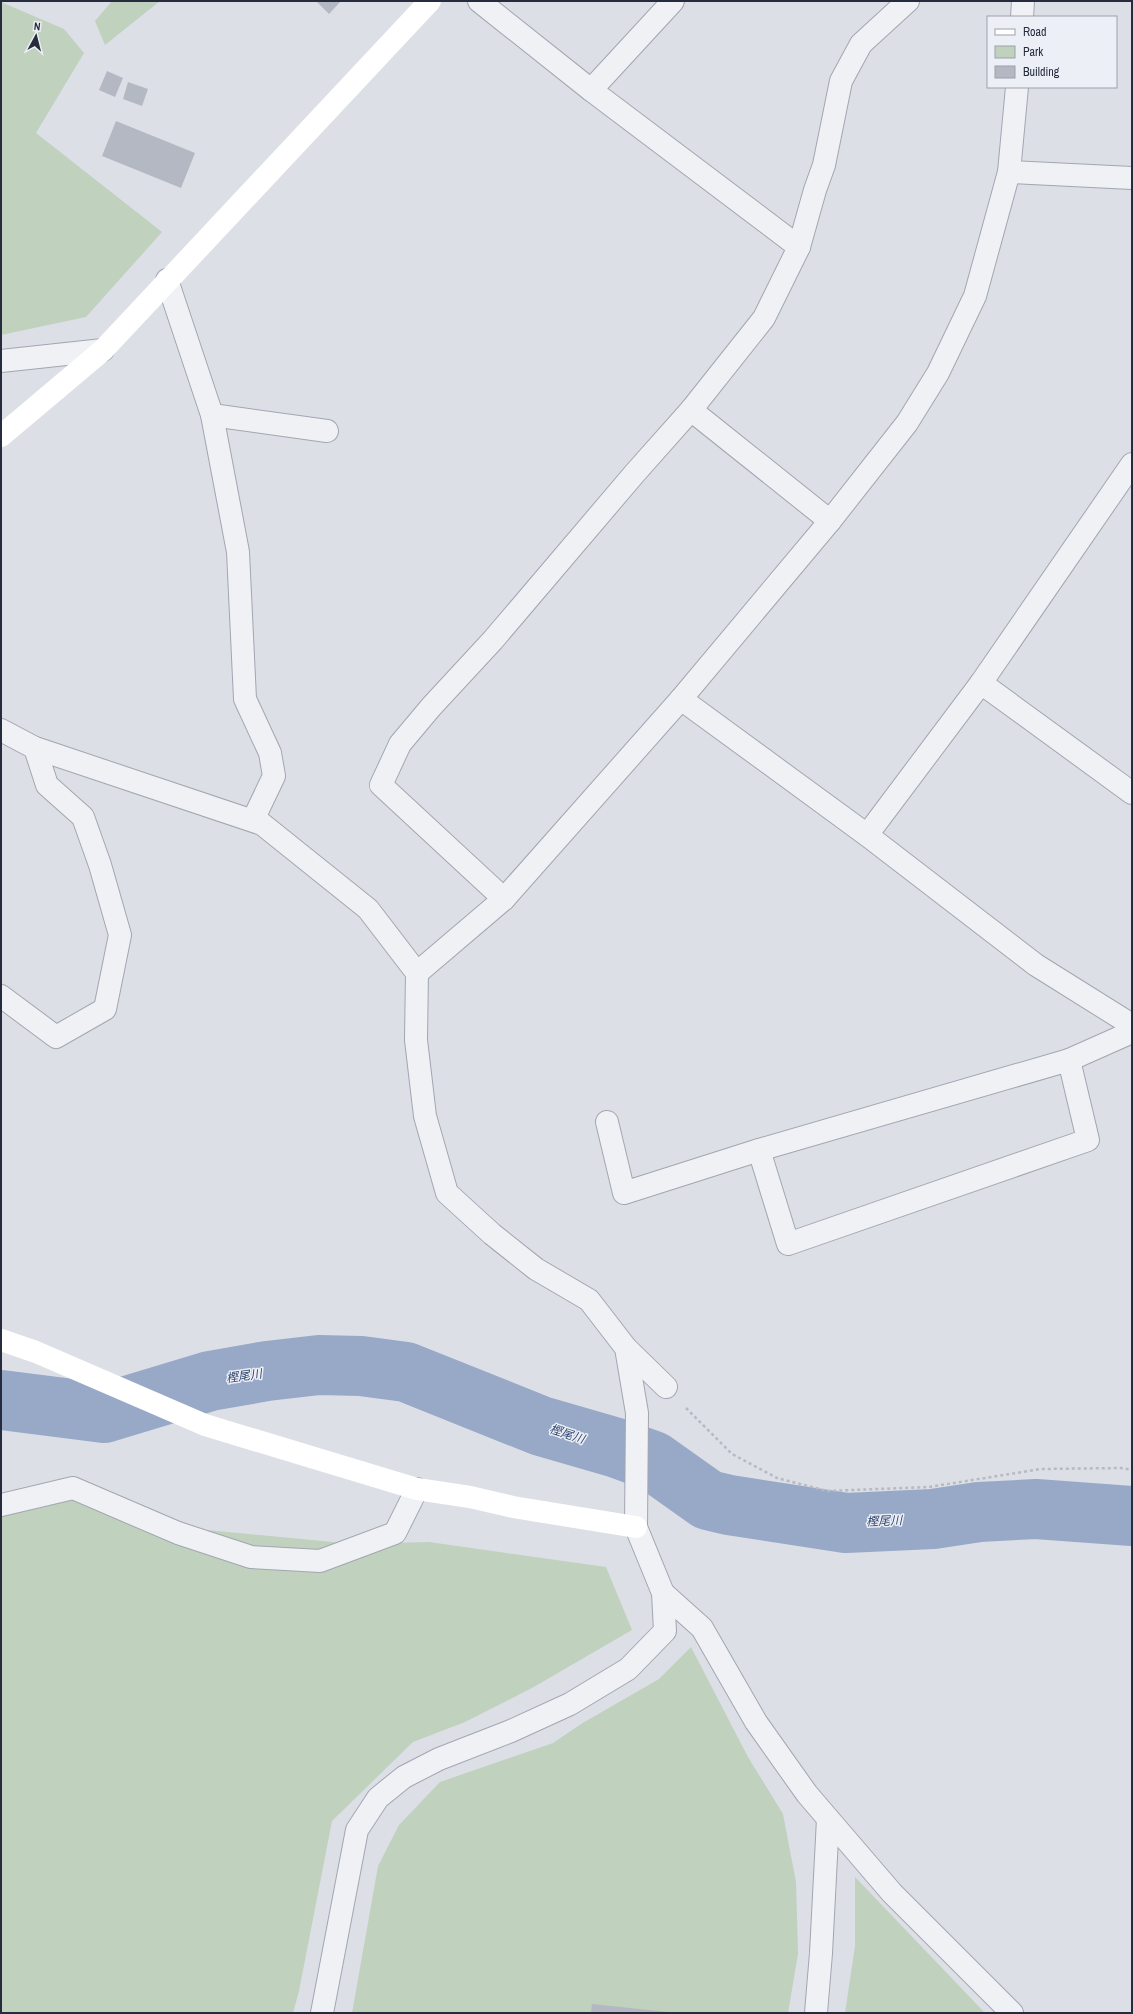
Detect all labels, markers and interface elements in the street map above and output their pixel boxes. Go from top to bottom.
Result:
north arrow [16,16,56,56]
legend [987,16,1117,88]
text: N [33,19,41,33]
text: Road [1023,24,1047,40]
text: Park [1023,44,1043,60]
text: Building [1023,64,1060,80]
water label: 樫尾川 [225,1365,265,1386]
water label: 樫尾川 [547,1421,588,1448]
water label: 樫尾川 [866,1512,904,1530]

